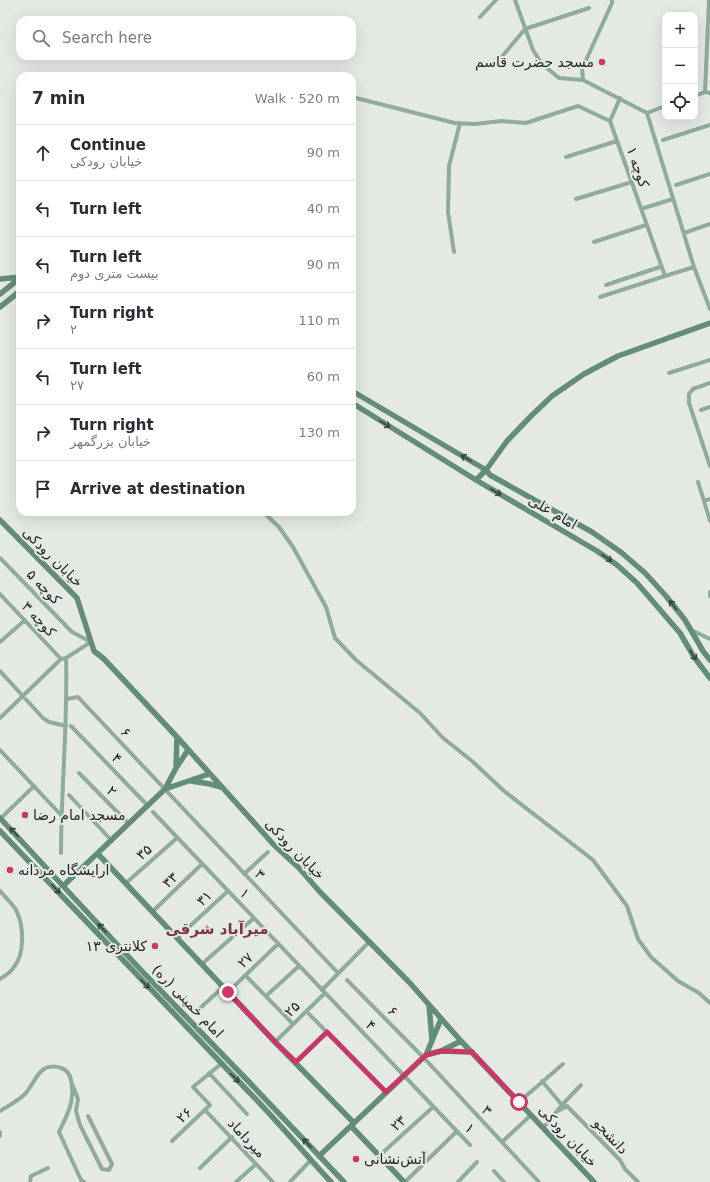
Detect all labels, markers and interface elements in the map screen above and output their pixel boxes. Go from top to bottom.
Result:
map controls [662,12,698,120]
button: + [662,12,698,48]
search box [16,16,356,60]
icon: search [30,27,52,49]
text: Search here [62,29,152,47]
button: − [662,48,698,84]
place label: مسجد حضرت قاسم [475,54,594,71]
marker: مسجد حضرت قاسم [597,57,607,67]
button: locate [662,84,698,120]
text: 7 min [32,88,85,108]
text: Walk · 520 m [255,91,340,106]
text: Continue [70,136,146,154]
icon: ahead [32,142,54,164]
text: 90 m [307,145,340,160]
street label: کوچه ۱ [623,145,653,190]
text: خیابان رودکی [70,154,143,169]
icon: left [32,198,54,220]
text: Turn left [70,200,142,218]
text: 40 m [307,201,340,216]
text: Turn left [70,248,142,266]
icon: left [32,254,54,276]
text: 90 m [307,257,340,272]
text: بیست متری دوم [70,266,159,281]
text: Turn right [70,304,154,322]
icon: right [32,310,54,332]
text: 110 m [298,313,340,328]
text: ۲ [70,322,77,337]
text: Turn left [70,360,142,378]
icon: left [32,366,54,388]
text: 60 m [307,369,340,384]
text: ۲۷ [70,378,84,393]
text: Turn right [70,416,154,434]
one-way arrow [379,420,391,428]
icon: right [32,422,54,444]
text: 130 m [298,425,340,440]
text: خیابان بزرگمهر [70,434,151,449]
one-way arrow [460,454,472,462]
icon: arrive [32,478,54,500]
text: Arrive at destination [70,480,245,498]
one-way arrow [490,488,502,496]
street label: امام علی [526,492,580,532]
street label: خیابان رودکی [19,524,86,591]
one-way arrow [602,554,613,562]
street label: کوچه ۵ [23,566,65,609]
street label: کوچه ۳ [18,598,59,641]
one-way arrow [669,599,677,610]
one-way arrow [689,649,697,660]
street label: ۶ [118,724,134,740]
street label: ۴ [109,750,125,766]
street label: ۲ [104,783,120,799]
place label: مسجد امام رضا [33,807,126,824]
marker: مسجد امام رضا [20,810,30,820]
street label: خیابان رودکی [261,815,328,883]
one-way arrow [9,827,18,837]
street label: ۳۵ [133,841,155,863]
place label: ارایشگاه مردانه [18,862,109,879]
marker: ارایشگاه مردانه [5,865,15,875]
street label: ۳ [252,866,269,883]
street label: ۳۳ [159,869,181,891]
one-way arrow [51,884,61,894]
street label: ۱ [237,885,253,901]
street label: ۳۱ [193,887,215,909]
district label: میرآباد شرقی [165,920,269,938]
one-way arrow [98,923,107,933]
place label: کلانتری ۱۳ [86,938,147,955]
marker: کلانتری ۱۳ [150,941,160,951]
street label: ۲۷ [234,949,256,971]
street label: امام خمینی (ره) [148,961,227,1041]
one-way arrow [140,979,150,989]
route end [219,983,237,1001]
street label: ۲۵ [281,998,303,1020]
street label: ۶ [385,1003,401,1019]
street label: ۴ [363,1017,379,1033]
one-way arrow [230,1073,240,1083]
route start [510,1093,528,1111]
street label: ۳ [479,1102,496,1119]
street label: خیابان رودکی [535,1102,600,1171]
street label: ۲۶ [173,1104,195,1126]
street label: ۲۳ [387,1112,409,1134]
street label: دانشجو [589,1114,631,1158]
street label: میرداماد [224,1115,269,1162]
street label: ۱ [462,1120,478,1136]
one-way arrow [303,1139,312,1149]
place label: آتش‌نشانی [364,1151,427,1168]
marker: آتش‌نشانی [351,1154,361,1164]

